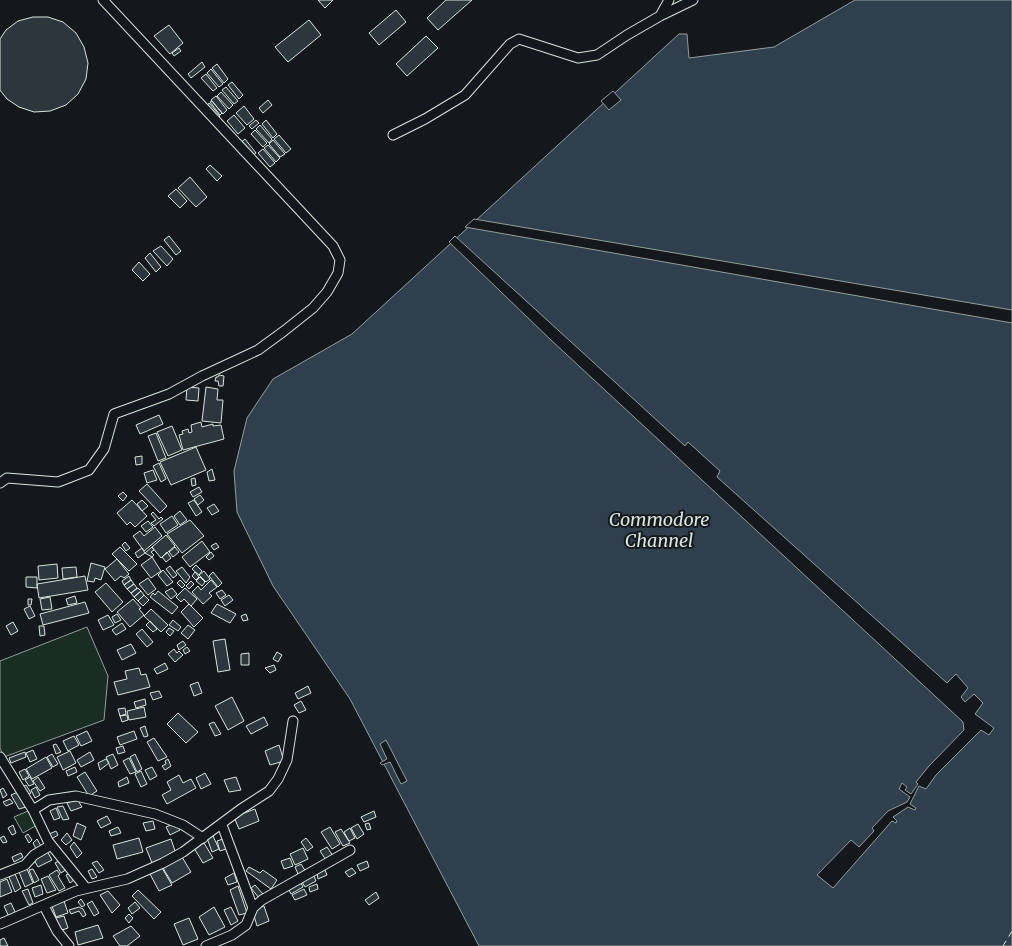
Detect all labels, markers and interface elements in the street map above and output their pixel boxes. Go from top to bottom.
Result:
water label: Commodore Channel [609,508,709,552]

